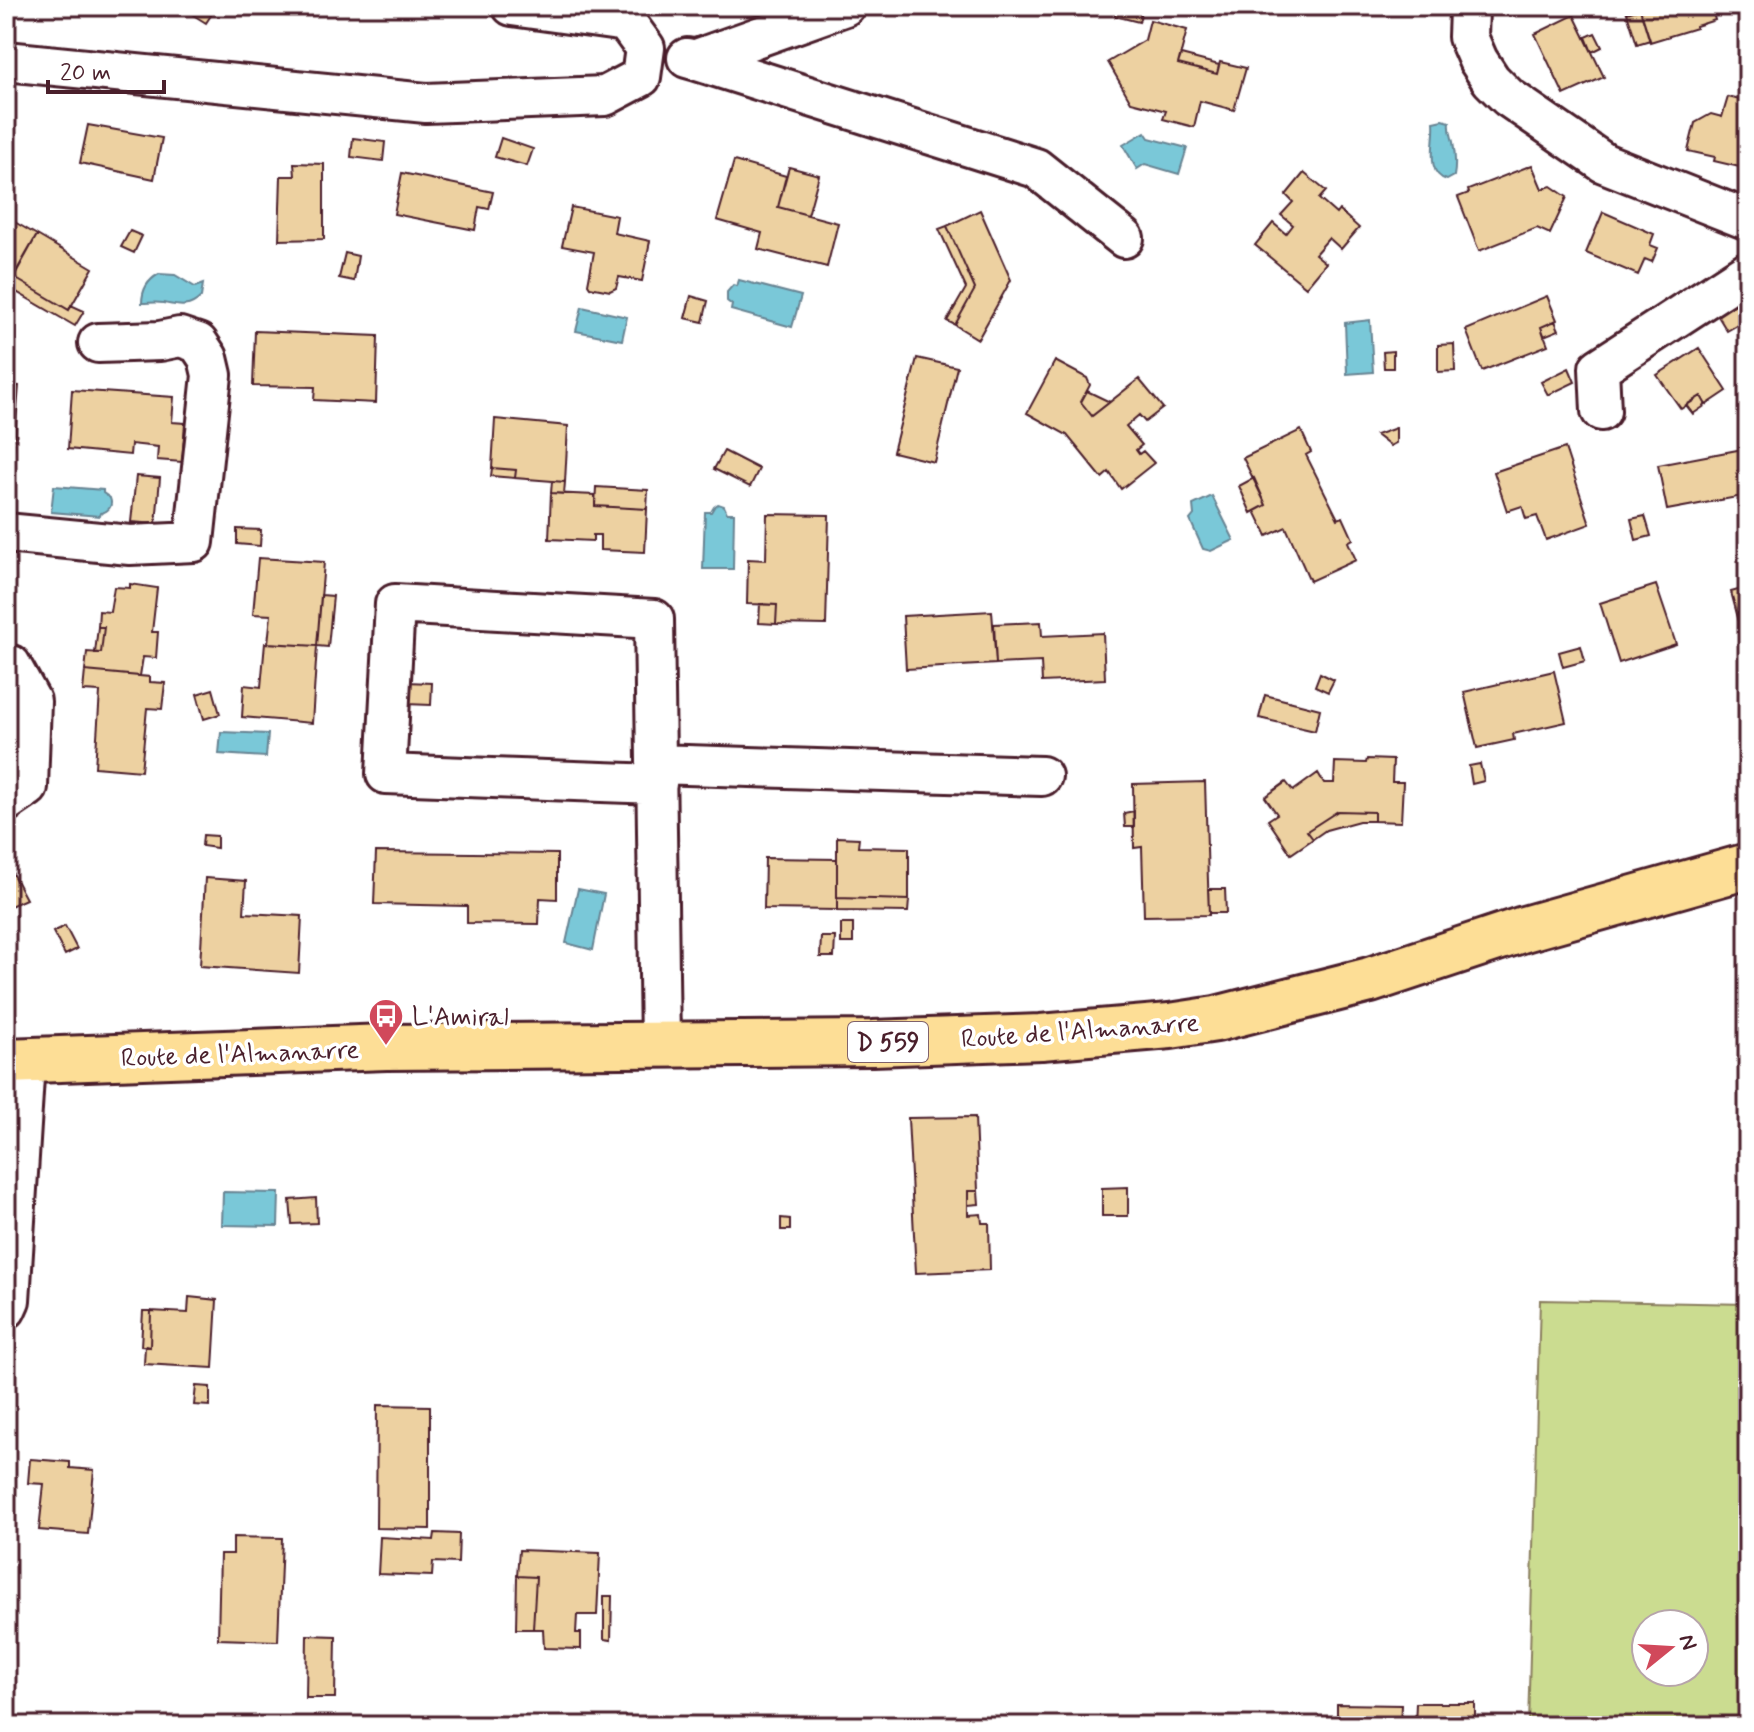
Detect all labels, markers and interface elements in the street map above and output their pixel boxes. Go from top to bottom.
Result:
scale bar [48,44,164,94]
text: 20 m [60,58,111,89]
bus stop icon: L'Amiral [367,997,405,1047]
place label: L'Amiral [412,1001,509,1035]
street label: Route de l'Almanarre [960,1007,1200,1057]
road number: D 559 [848,1022,928,1062]
street label: Route de l'Almanarre [121,1034,360,1076]
north arrow [1630,1608,1710,1688]
text: N [1672,1631,1703,1654]

